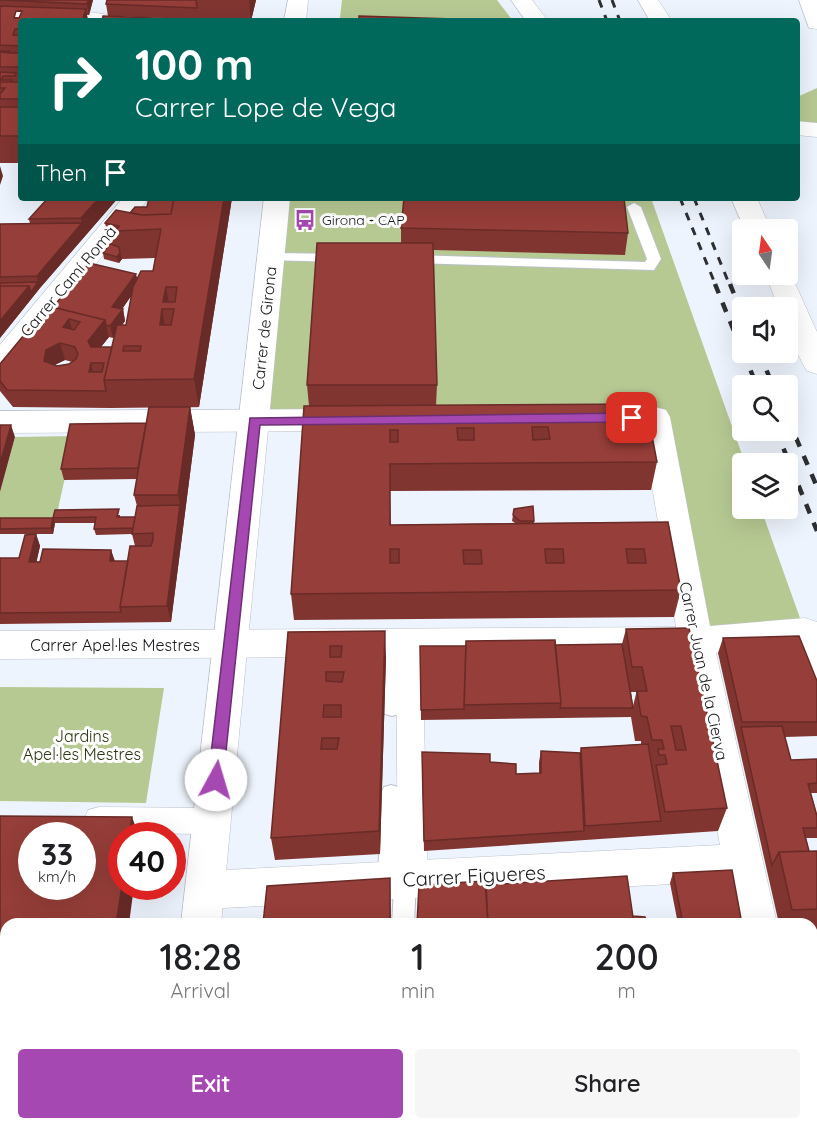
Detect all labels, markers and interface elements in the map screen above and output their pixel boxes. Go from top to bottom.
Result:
text: 100 m [135,38,253,91]
icon: right [36,42,114,120]
text: Carrer Lope de Vega [135,90,396,124]
icon: arrive [99,156,132,189]
text: Then [36,159,87,187]
bus stop icon: Girona - CAP [293,208,317,232]
place label: Girona - CAP [322,211,405,229]
north arrow [732,219,798,285]
map controls [732,219,798,519]
street label: Carrer Camí Romà [16,221,120,341]
street label: Carrer de Girona [248,265,280,391]
button: sound [732,297,798,363]
button: search [732,375,798,441]
pin [606,392,657,443]
icon: arrive [615,401,648,434]
button: layers [732,453,798,519]
street label: Carrer Juan de la Cierva [675,580,733,762]
street label: Carrer Apel·les Mestres [30,635,200,655]
park label: Jardins Apel·les Mestres [23,726,141,764]
position arrow [184,748,248,812]
speed limit sign: 40 [108,822,186,900]
text: 33 [41,835,73,873]
street label: Carrer Figueres [402,859,546,892]
text: km/h [38,867,76,886]
text: 18:28 [159,934,242,979]
text: 1 [411,934,425,979]
text: 200 [594,934,659,979]
text: Arrival [171,978,230,1003]
text: min [401,978,435,1003]
text: m [617,978,636,1003]
button: Exit [18,1049,403,1118]
button: Share [415,1049,800,1118]

